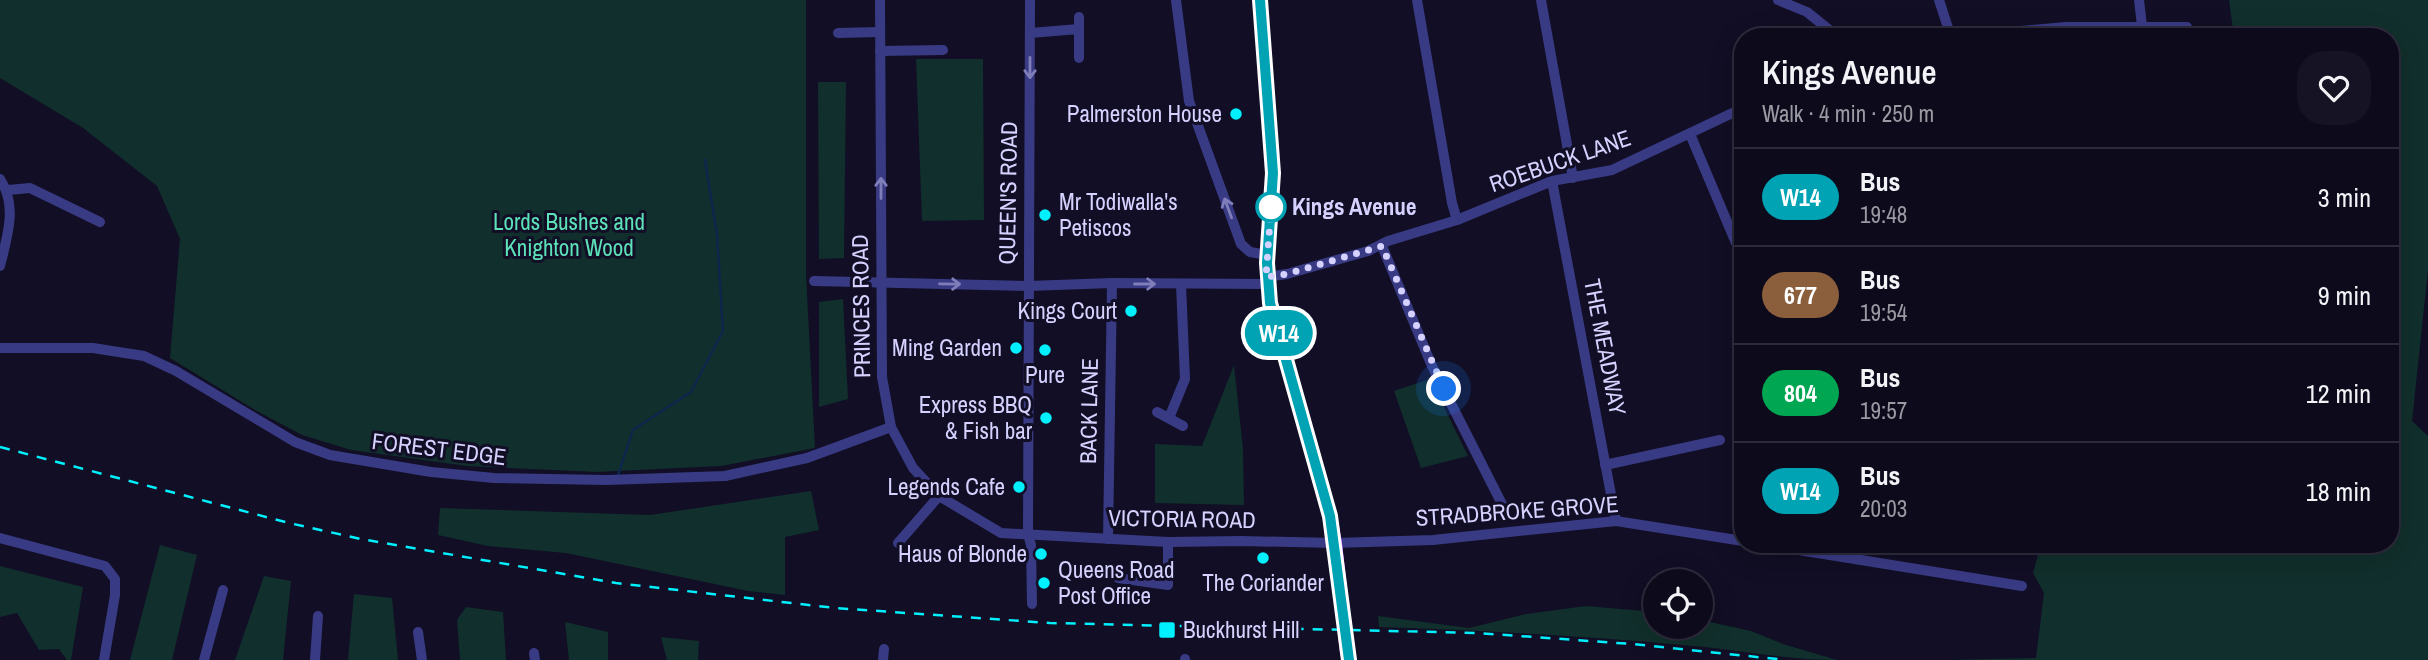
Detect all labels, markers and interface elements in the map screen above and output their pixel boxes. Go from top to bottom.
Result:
text: Kings Avenue [1762,50,1936,94]
button: heart [2297,51,2371,125]
one-way arrow [1023,56,1037,79]
place label: Palmerston House [1067,98,1222,129]
text: Walk · 4 min · 250 m [1762,98,1934,129]
marker: Palmerston House [1228,106,1244,122]
street label: QUEEN'S ROAD [991,121,1024,265]
street label: ROEBUCK LANE [1485,122,1635,199]
text: Bus [1860,164,1900,199]
one-way arrow [874,177,888,200]
text: 3 min [2318,180,2371,215]
text: W14 [1780,181,1821,213]
place label: Mr Todiwalla's Petiscos [1059,186,1178,243]
place label: Kings Avenue [1292,191,1416,222]
marker: Kings Avenue [1256,192,1286,222]
one-way arrow [1220,197,1233,219]
text: 19:48 [1860,199,1907,230]
park label: Lords Bushes and Knighton Wood [493,206,645,263]
marker: Mr Todiwalla's Petiscos [1037,207,1053,223]
street label: PRINCES ROAD [844,234,877,378]
text: Bus [1860,262,1900,297]
street label: THE MEADWAY [1577,276,1634,418]
one-way arrow [938,277,961,291]
one-way arrow [1133,277,1156,291]
text: 9 min [2318,278,2371,313]
text: 677 [1784,279,1817,311]
place label: Kings Court [1017,295,1117,326]
text: 19:54 [1860,297,1907,328]
marker: Kings Court [1123,303,1139,319]
line badge: W14 [1239,310,1319,356]
text: W14 [1259,317,1299,349]
place label: Ming Garden [892,332,1002,363]
marker: Ming Garden [1008,340,1024,356]
marker: Pure [1037,342,1053,358]
street label: BACK LANE [1072,358,1105,464]
place label: Pure [1025,359,1065,390]
text: Bus [1860,360,1900,395]
your location [1426,371,1461,406]
text: 12 min [2306,376,2371,411]
text: 804 [1784,377,1817,409]
place label: Express BBQ & Fish bar [919,389,1033,446]
text: 19:57 [1860,395,1907,426]
marker: Express BBQ & Fish bar [1038,410,1054,426]
street label: FOREST EDGE [370,425,508,472]
text: Bus [1860,458,1900,493]
place label: Legends Cafe [888,471,1005,502]
text: 18 min [2306,474,2371,509]
text: W14 [1780,475,1821,507]
marker: Legends Cafe [1011,479,1027,495]
street label: STRADBROKE GROVE [1414,488,1619,533]
text: 20:03 [1860,493,1907,524]
street label: VICTORIA ROAD [1108,502,1256,535]
place label: Haus of Blonde [898,538,1027,569]
marker: Haus of Blonde [1033,546,1049,562]
marker: The Coriander [1255,550,1271,566]
place label: Queens Road Post Office [1058,554,1174,611]
place label: The Coriander [1202,567,1325,598]
map controls [1643,569,1713,639]
button: locate [1643,569,1713,639]
marker: Queens Road Post Office [1036,575,1052,591]
place label: Buckhurst Hill [1183,614,1299,645]
marker: Buckhurst Hill [1157,620,1177,640]

